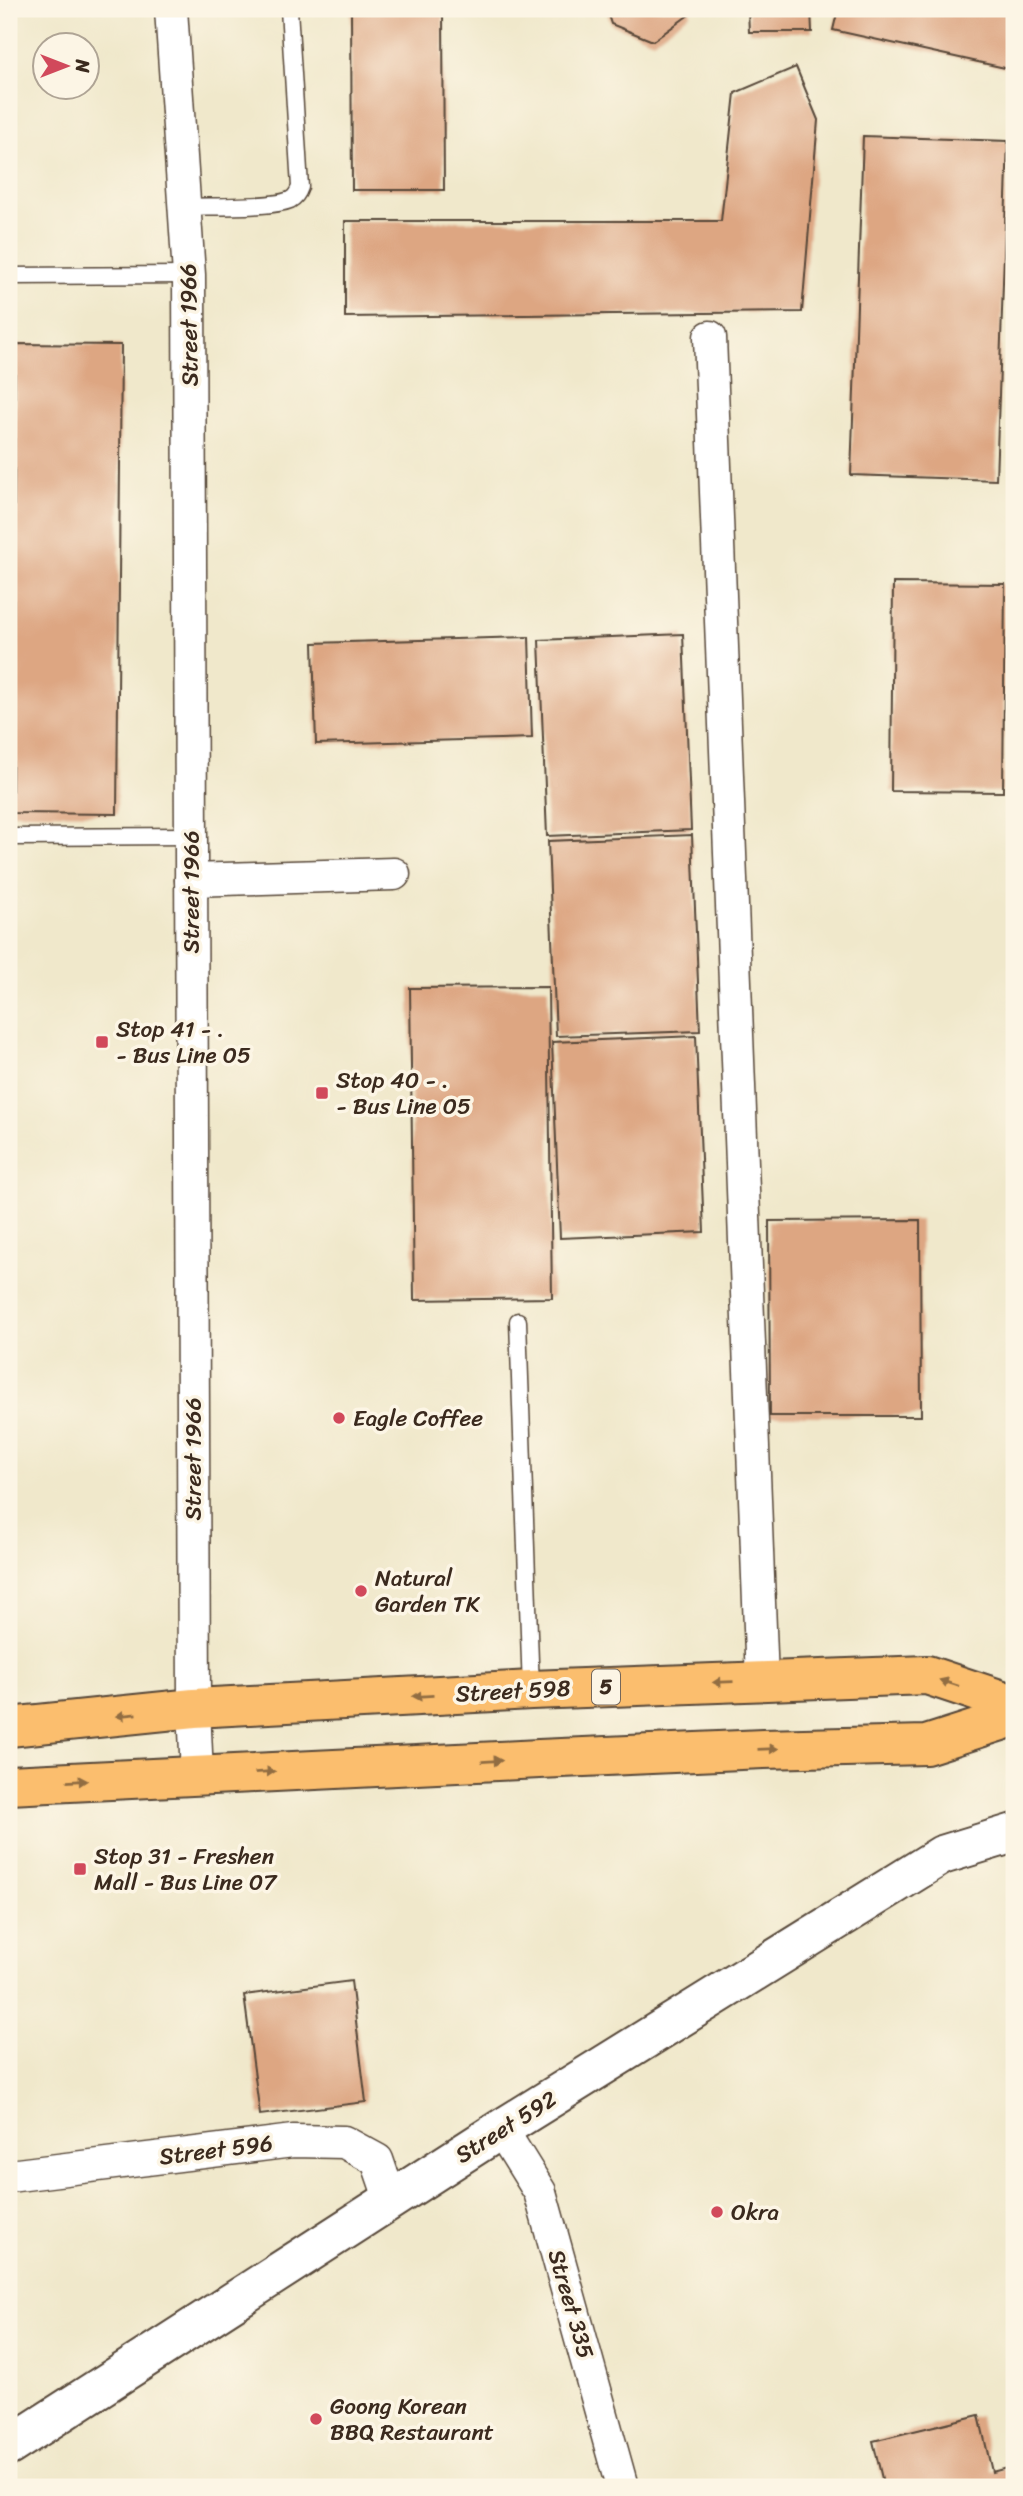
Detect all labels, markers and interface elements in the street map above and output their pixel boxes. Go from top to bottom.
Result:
north arrow [32,32,102,102]
text: N [66,58,99,73]
street label: Street 1966 [167,263,211,387]
street label: Street 1966 [171,831,212,953]
place label: Stop 41 - . - Bus Line 05 [116,1009,251,1076]
marker: Stop 41 - . - Bus Line 05 [94,1034,110,1050]
place label: Stop 40 - . - Bus Line 05 [336,1060,471,1127]
marker: Stop 40 - . - Bus Line 05 [314,1085,330,1101]
street label: Street 1966 [173,1398,214,1520]
place label: Eagle Coffee [353,1398,483,1439]
marker: Eagle Coffee [331,1410,347,1426]
place label: Natural Garden TK [375,1558,481,1625]
marker: Natural Garden TK [353,1583,369,1599]
street label: Street 598 [455,1668,572,1714]
road number: 5 [592,1670,620,1704]
one-way arrow [712,1677,734,1688]
one-way arrow [939,1677,960,1687]
one-way arrow [411,1690,433,1701]
one-way arrow [115,1709,137,1720]
one-way arrow [758,1743,780,1755]
one-way arrow [481,1755,503,1766]
one-way arrow [254,1766,276,1777]
one-way arrow [66,1776,88,1787]
place label: Stop 31 - Freshen Mall - Bus Line 07 [94,1836,278,1903]
marker: Stop 31 - Freshen Mall - Bus Line 07 [72,1861,88,1877]
street label: Street 592 [447,2079,565,2175]
street label: Street 596 [157,2123,275,2177]
place label: Okra [731,2192,779,2233]
marker: Okra [709,2204,725,2220]
street label: Street 335 [536,2244,606,2364]
place label: Goong Korean BBQ Restaurant [330,2386,494,2453]
marker: Goong Korean BBQ Restaurant [308,2411,324,2427]

